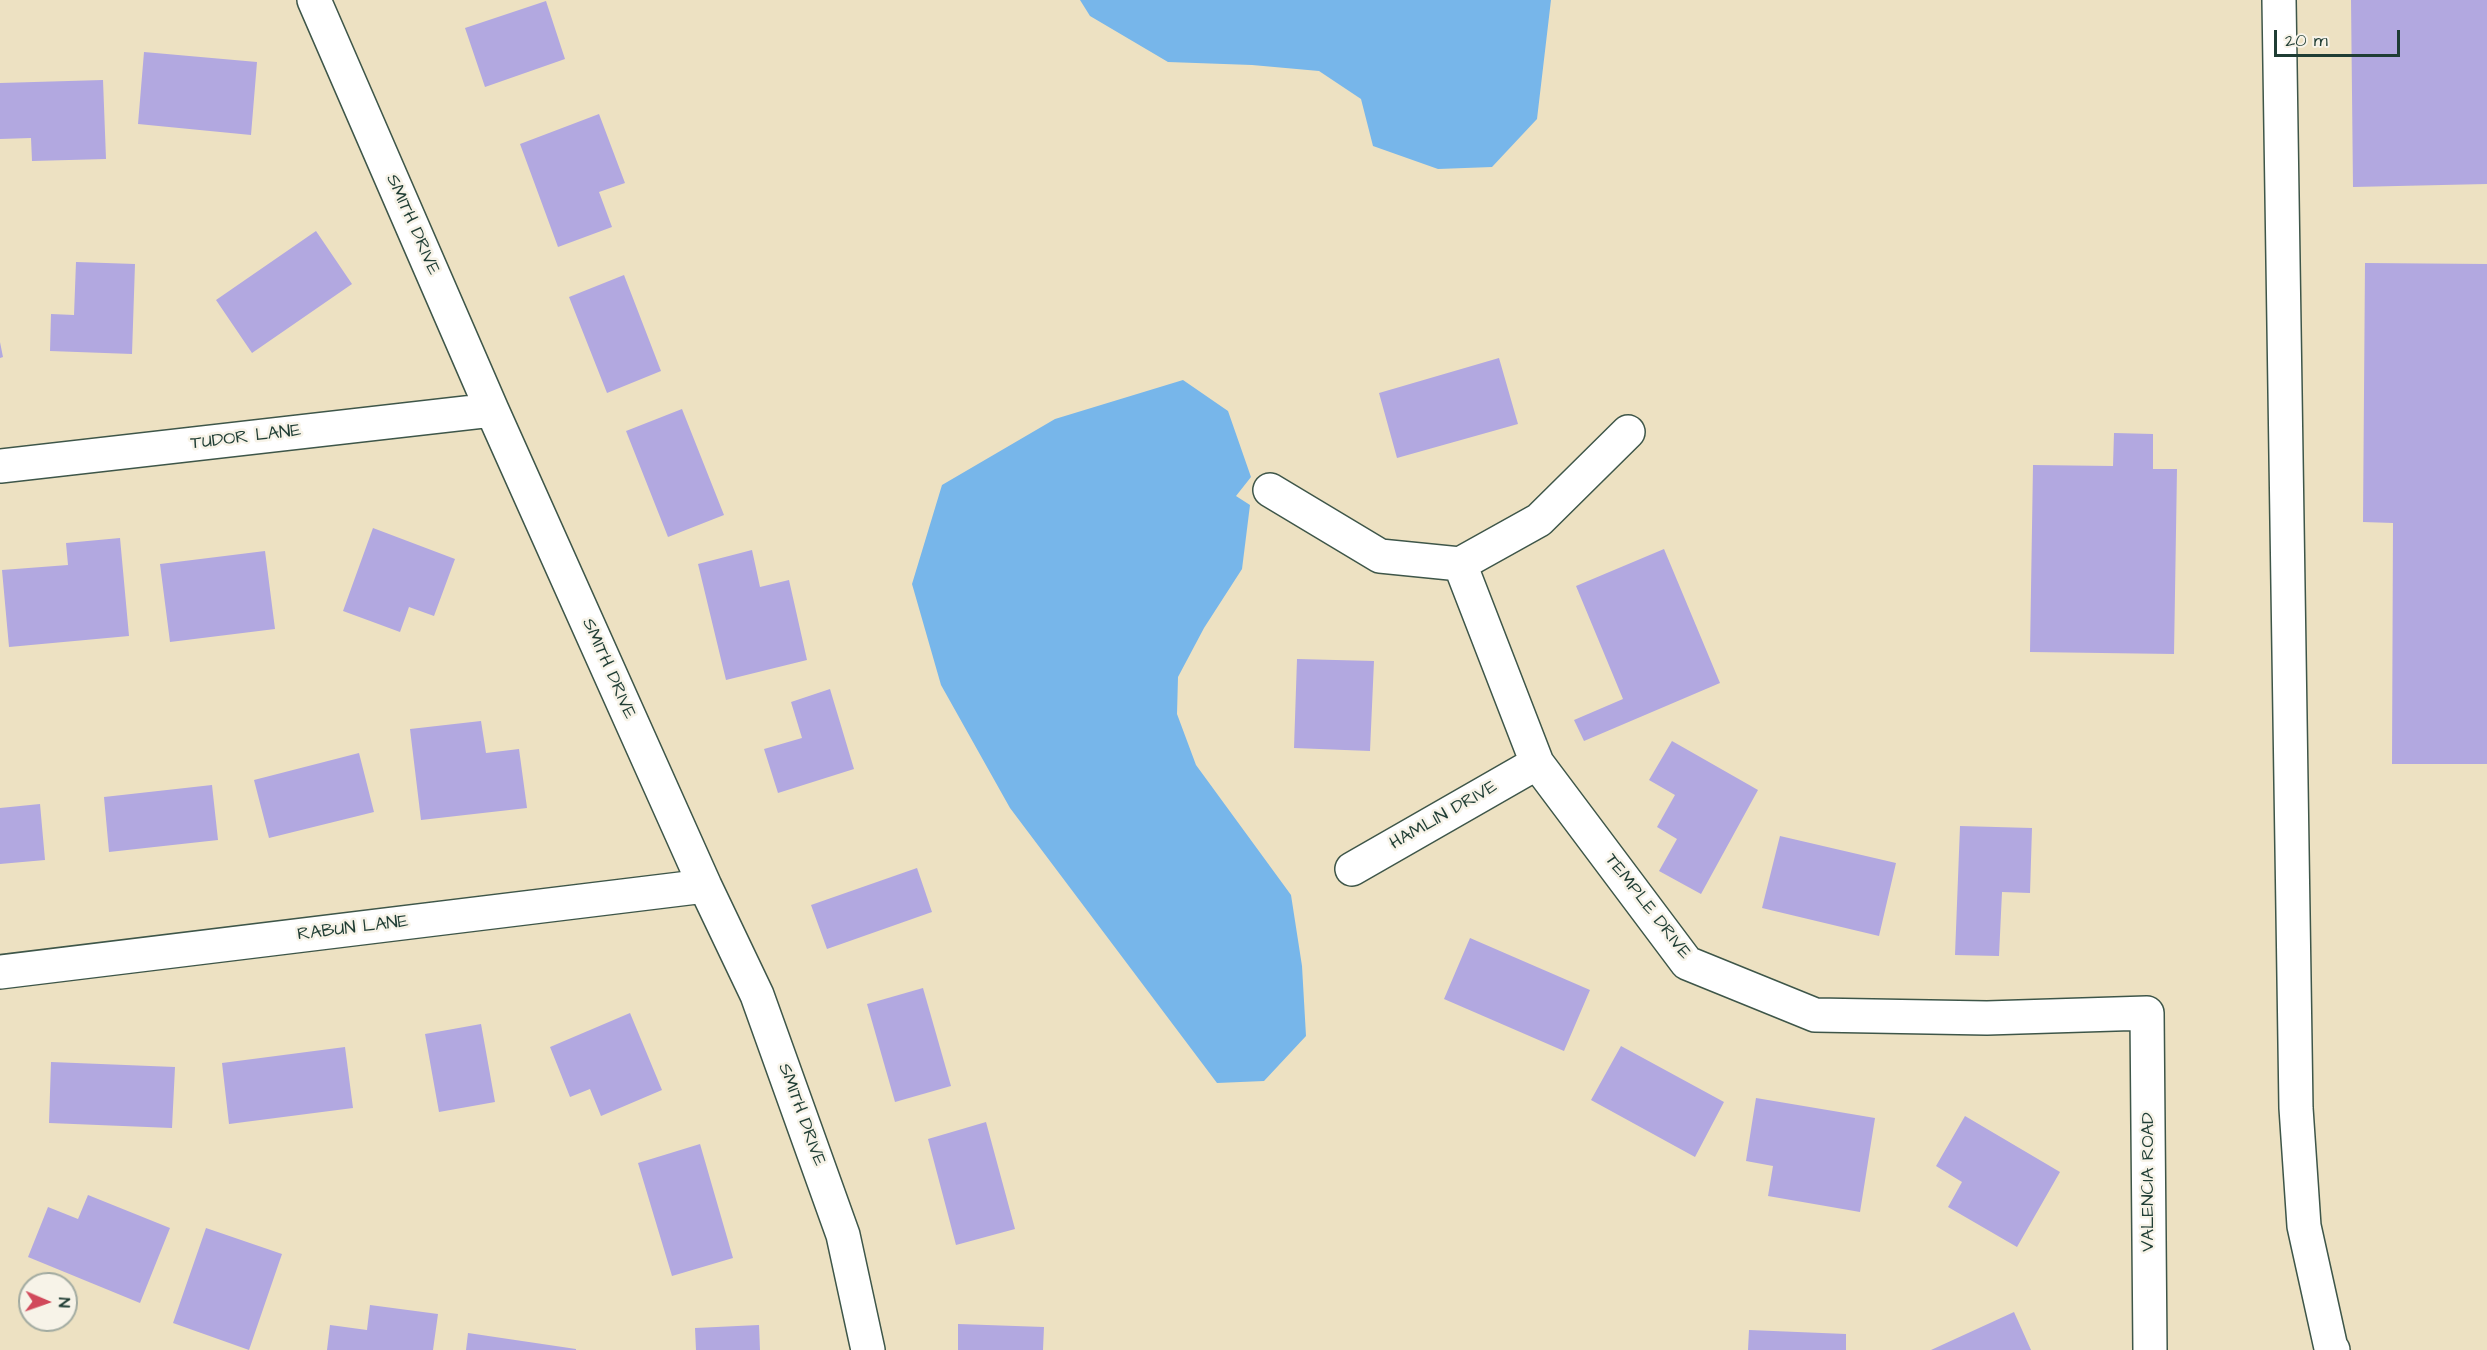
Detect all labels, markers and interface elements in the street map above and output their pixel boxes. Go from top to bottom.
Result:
scale bar [2277,18,2403,56]
text: 20 m [2285,28,2328,53]
street label: SMITH DRIVE [380,171,444,279]
street label: TUDOR LANE [190,421,302,455]
street label: SMITH DRIVE [576,615,640,723]
street label: HAMLIN DRIVE [1387,777,1501,855]
street label: TEMPLE DRIVE [1599,850,1695,964]
street label: RABUN LANE [296,911,410,947]
street label: SMITH DRIVE [772,1061,830,1169]
street label: VALENCIA ROAD [2138,1112,2160,1252]
north arrow [18,1272,78,1332]
text: N [53,1297,75,1308]

